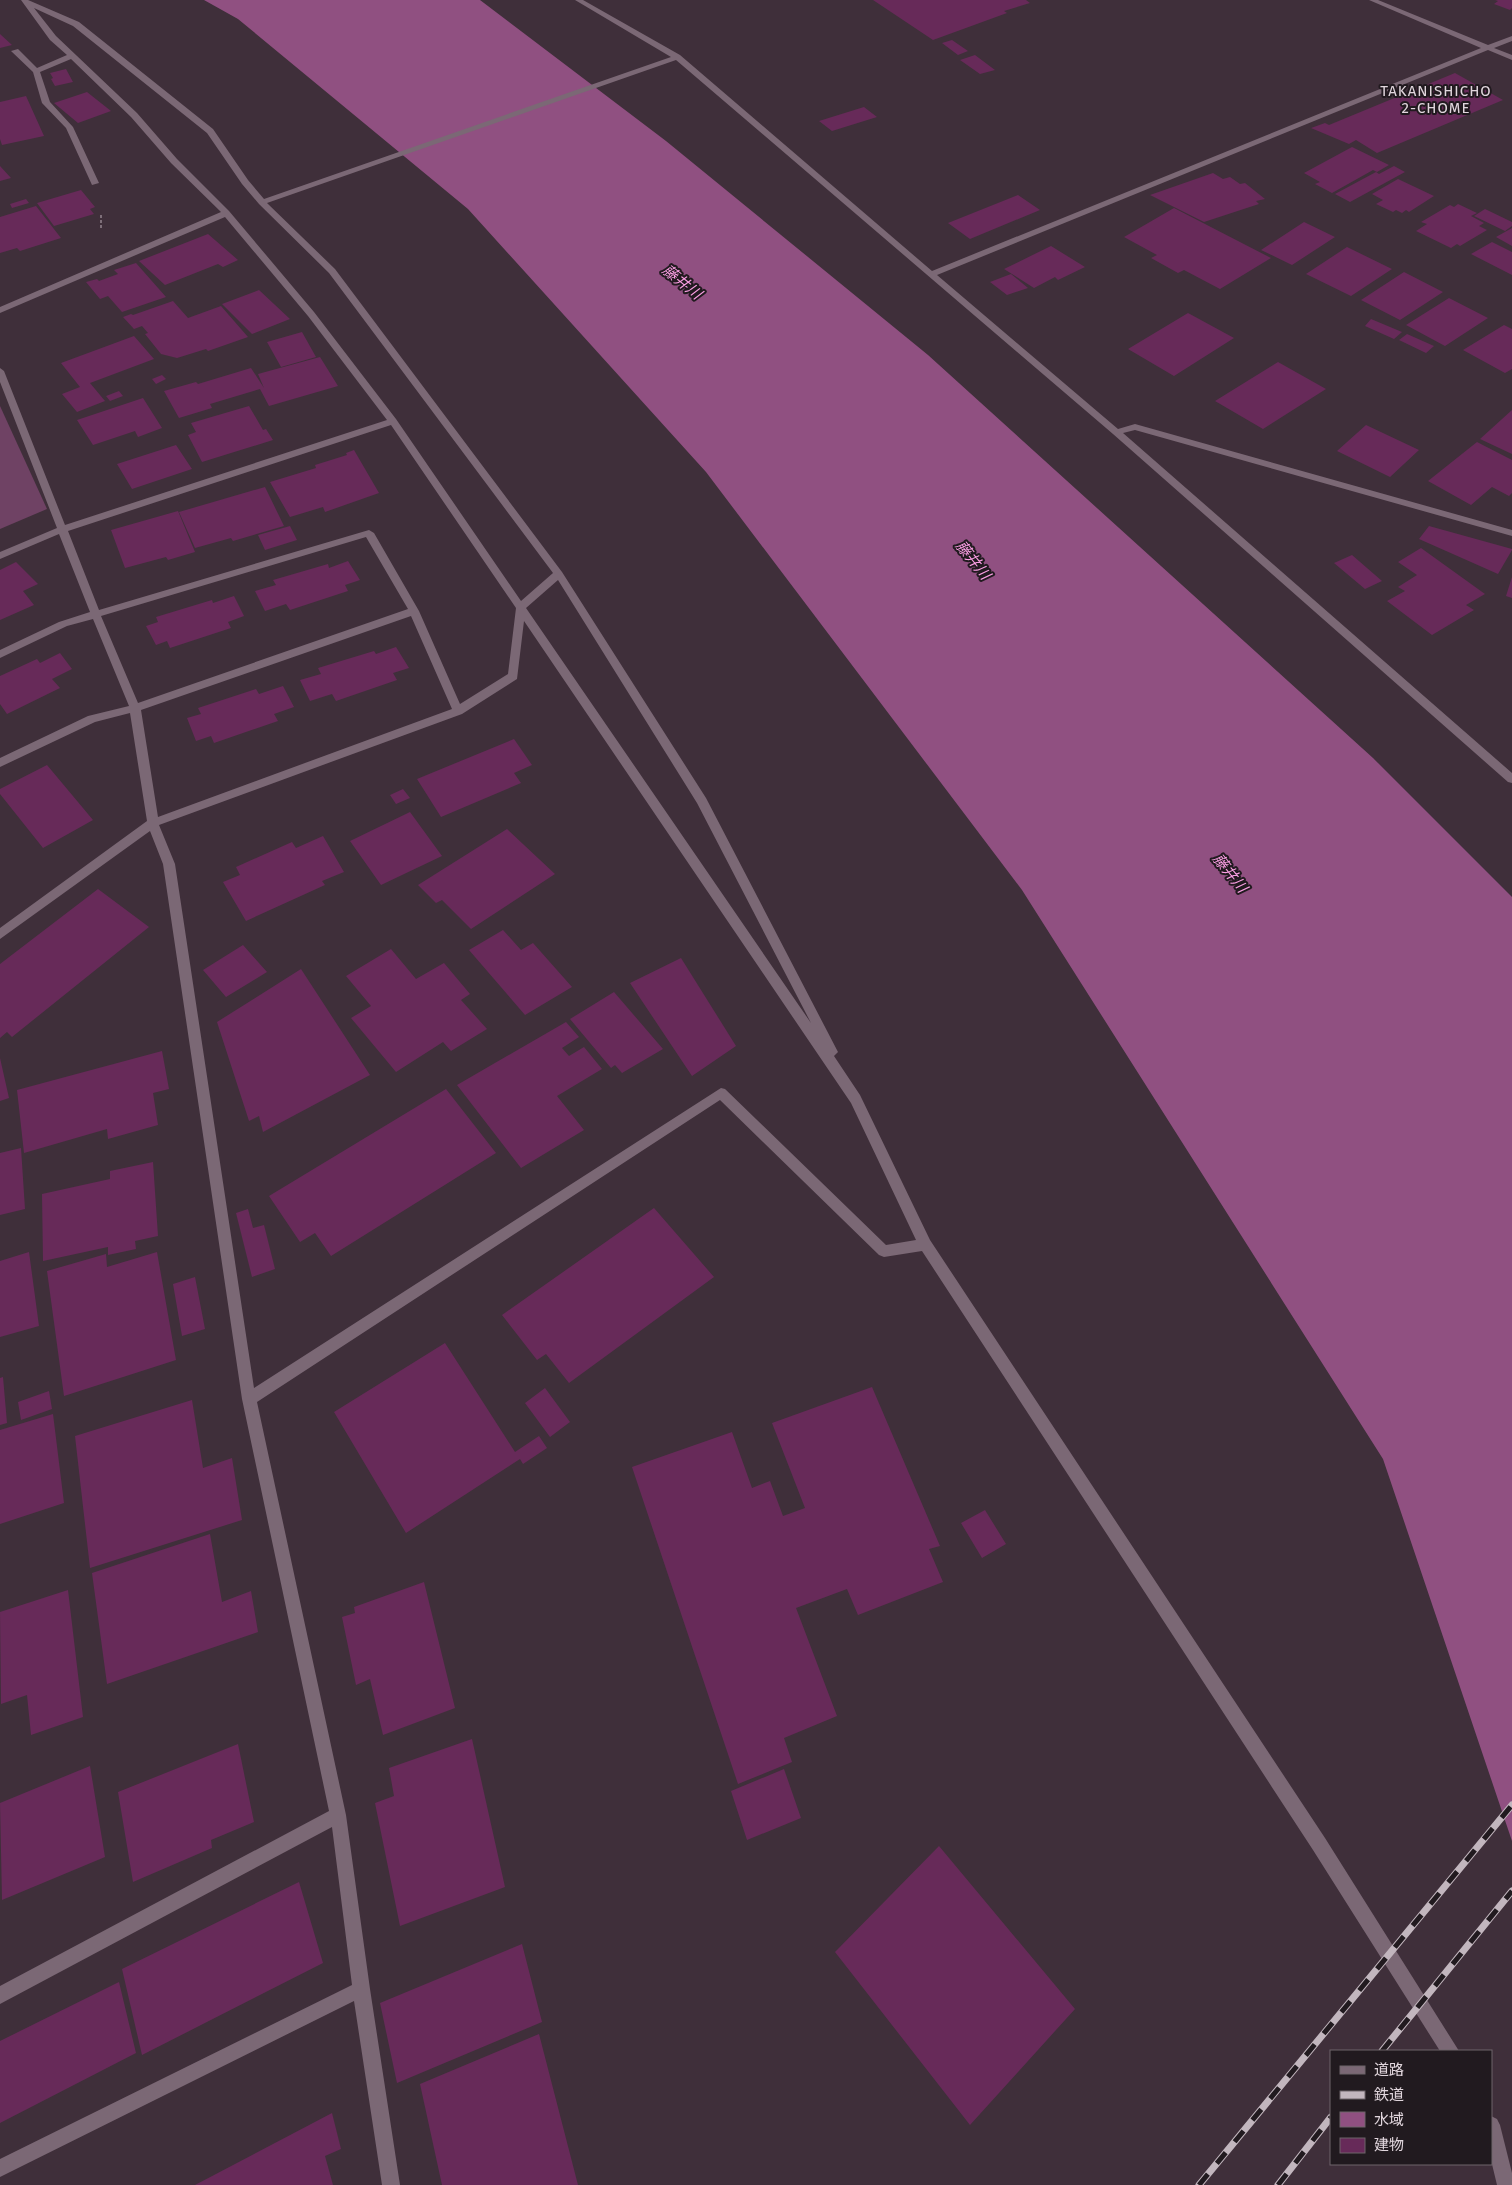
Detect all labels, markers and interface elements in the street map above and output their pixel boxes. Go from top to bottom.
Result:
district label: TAKANISHICHO 2-CHOME [1380,82,1492,117]
water label: 藤井川 [659,261,707,304]
water label: 藤井川 [952,537,995,585]
water label: 藤井川 [1209,850,1252,898]
legend [1330,2050,1492,2165]
text: 道路 [1374,2061,1404,2079]
text: 鉄道 [1374,2086,1404,2104]
text: 水域 [1374,2111,1404,2129]
text: 建物 [1374,2136,1404,2154]

